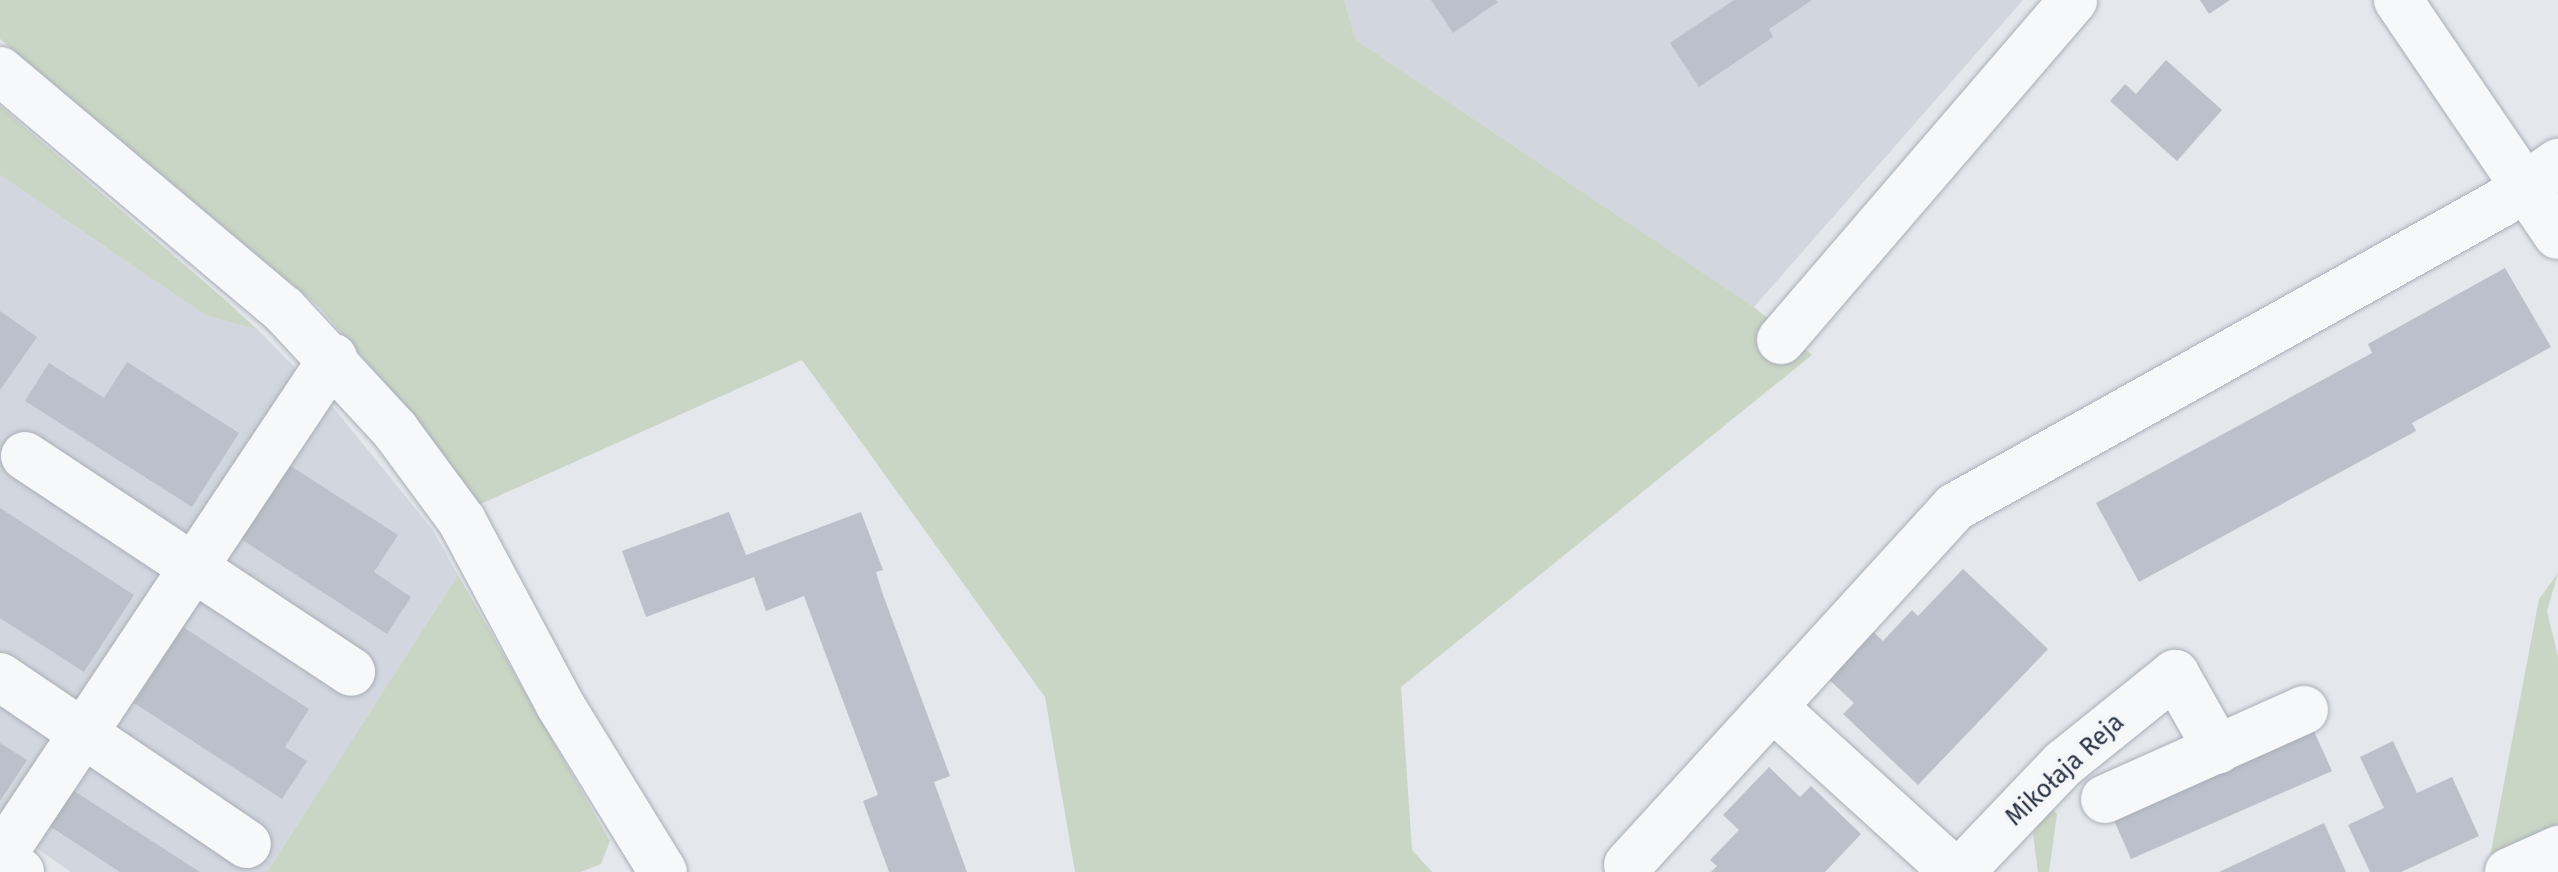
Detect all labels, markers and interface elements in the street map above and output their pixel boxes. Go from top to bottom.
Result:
street label: Mikołaja Reja [2000,708,2130,832]

